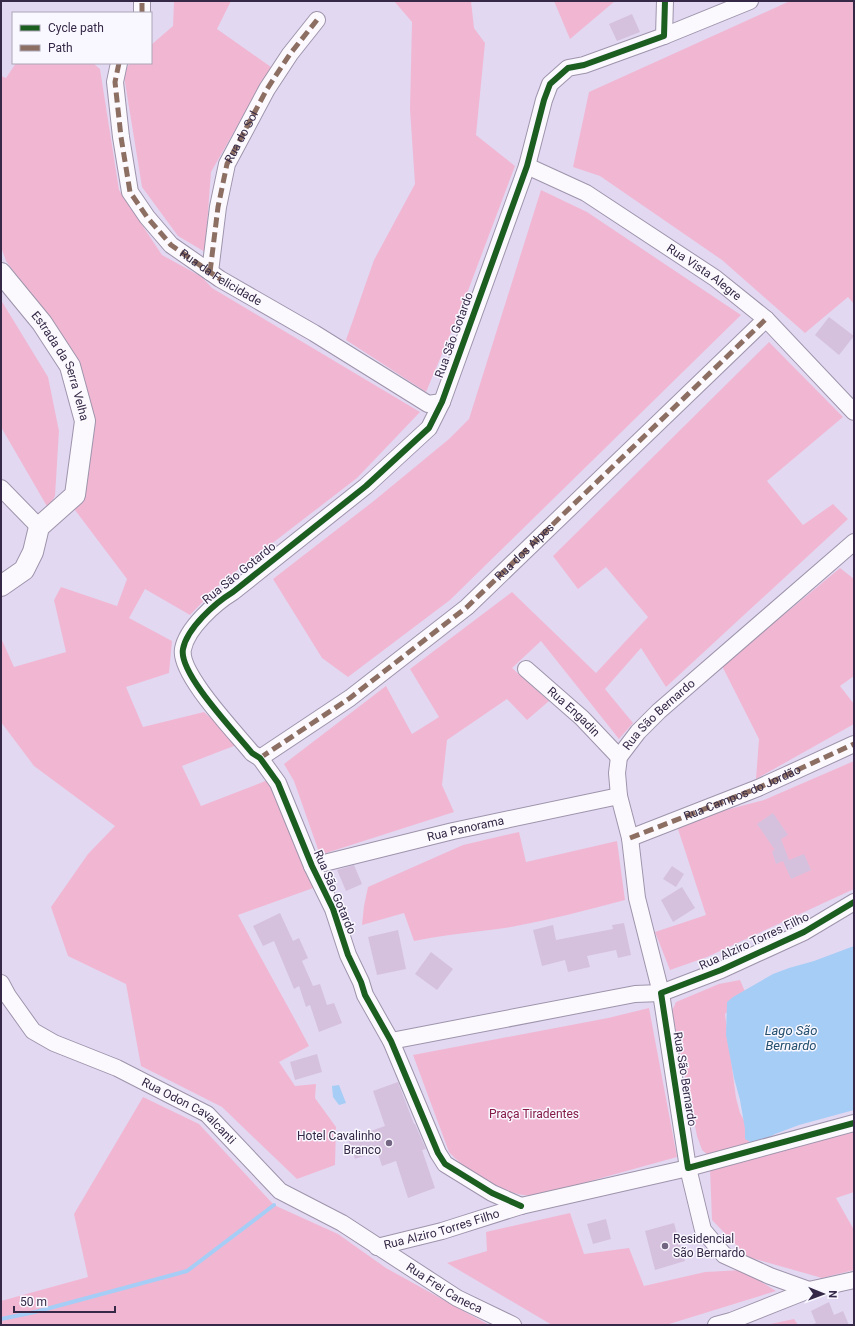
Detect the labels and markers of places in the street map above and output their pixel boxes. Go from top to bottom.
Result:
place label: Hotel Cavalinho Branco [297,1129,381,1157]
marker: Hotel Cavalinho Branco [384,1138,394,1148]
place label: Residencial São Bernardo [673,1232,745,1260]
marker: Residencial São Bernardo [660,1241,670,1251]

